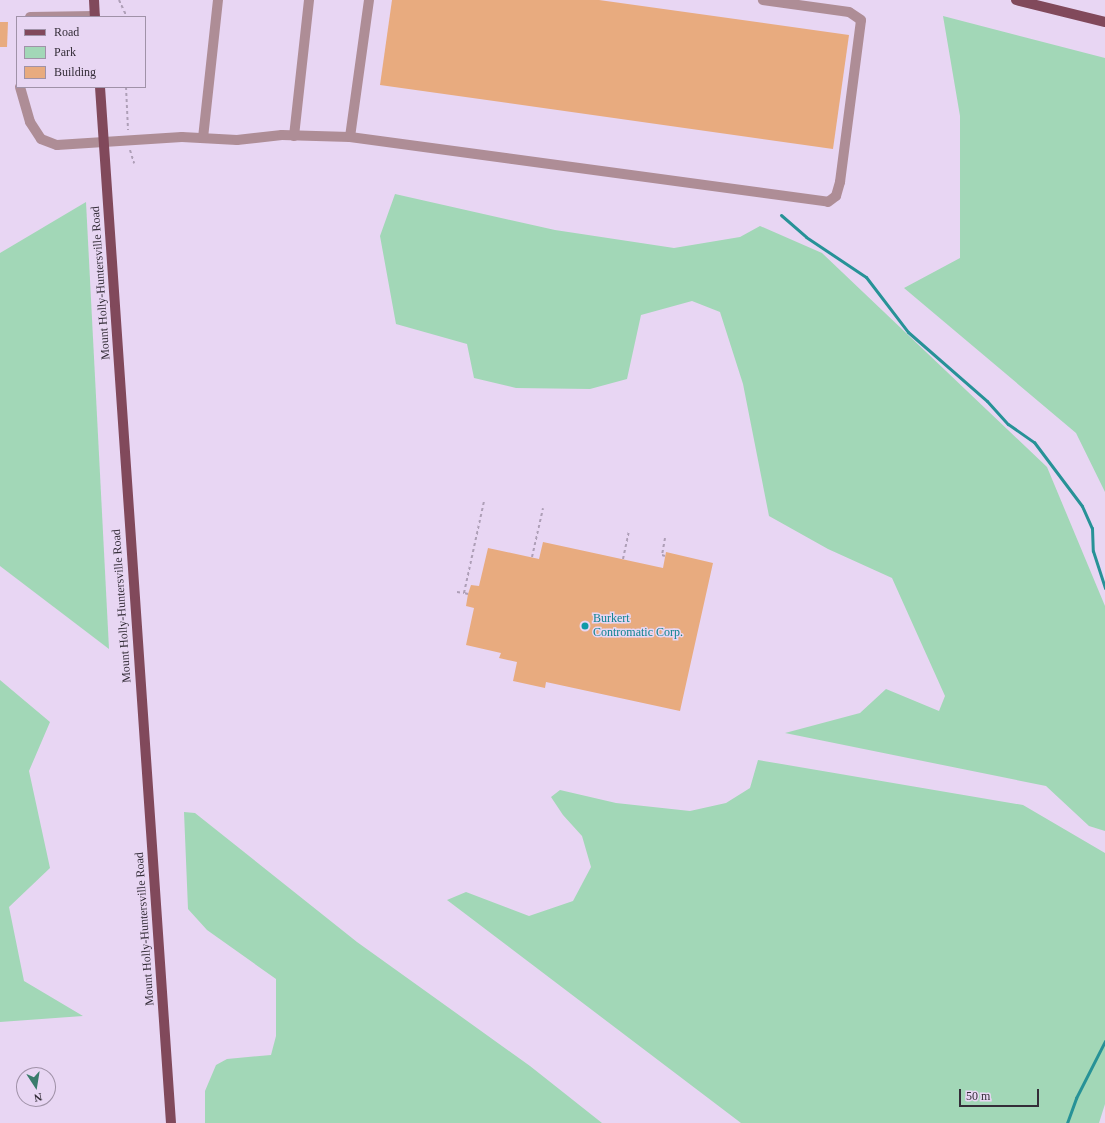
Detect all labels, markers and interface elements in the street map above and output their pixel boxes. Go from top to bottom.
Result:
legend [16,16,146,88]
text: Road [54,25,79,39]
text: Park [54,45,76,59]
text: Building [54,65,96,79]
street label: Mount Holly-Huntersville Road [88,206,114,360]
street label: Mount Holly-Huntersville Road [109,529,135,683]
place label: Burkert Contromatic Corp. [593,612,683,640]
marker: Burkert Contromatic Corp. [580,621,590,631]
street label: Mount Holly-Huntersville Road [132,852,158,1006]
north arrow [16,1067,56,1107]
scale bar [961,1081,1041,1107]
text: 50 m [966,1089,990,1103]
text: N [33,1091,43,1104]

